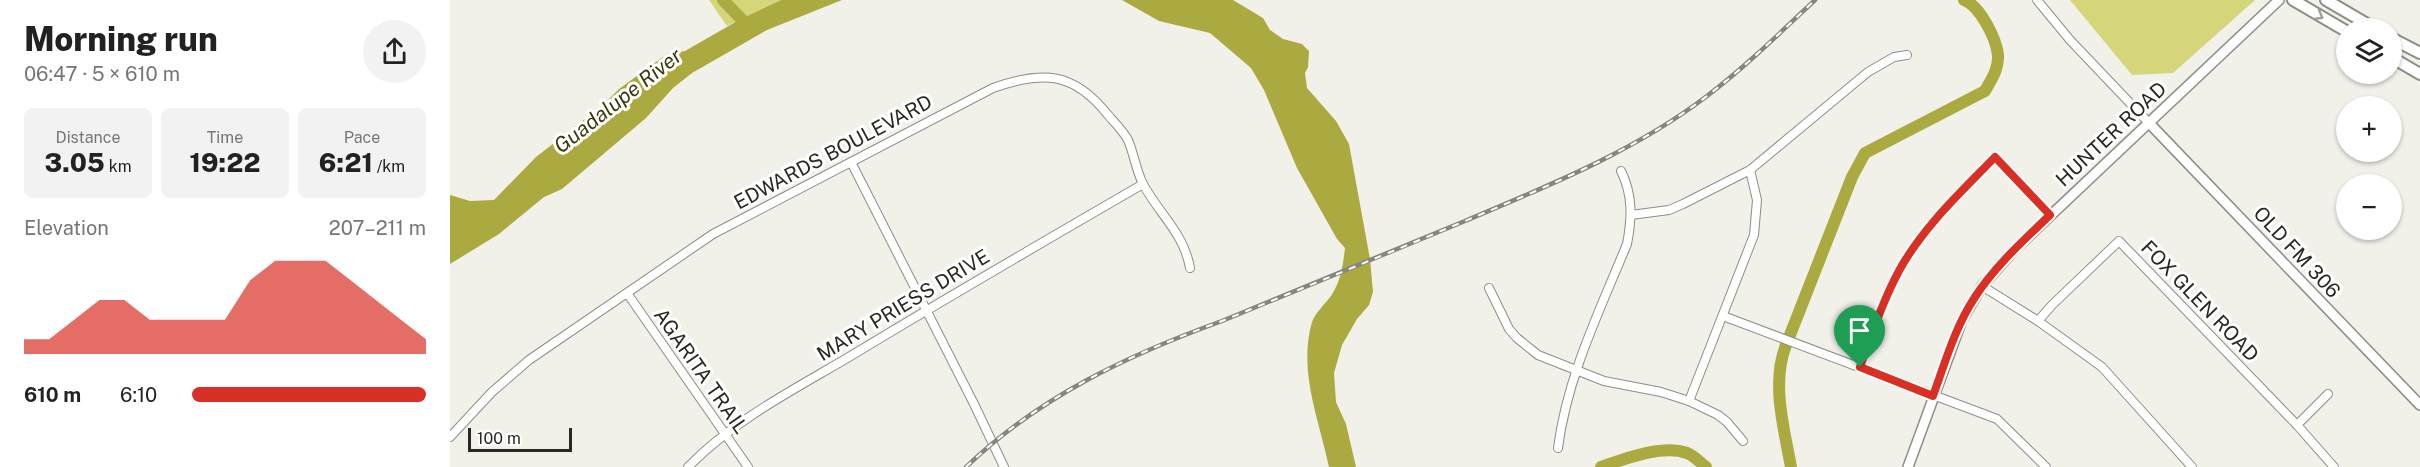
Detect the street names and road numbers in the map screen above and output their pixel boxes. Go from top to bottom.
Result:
street label: HUNTER ROAD [2051,77,2171,191]
street label: EDWARDS BOULEVARD [730,90,936,214]
street label: OLD FM 306 [2249,201,2345,303]
street label: FOX GLEN ROAD [2136,235,2264,367]
street label: MARY PRIESS DRIVE [812,244,994,366]
street label: AGARITA TRAIL [649,304,753,438]

